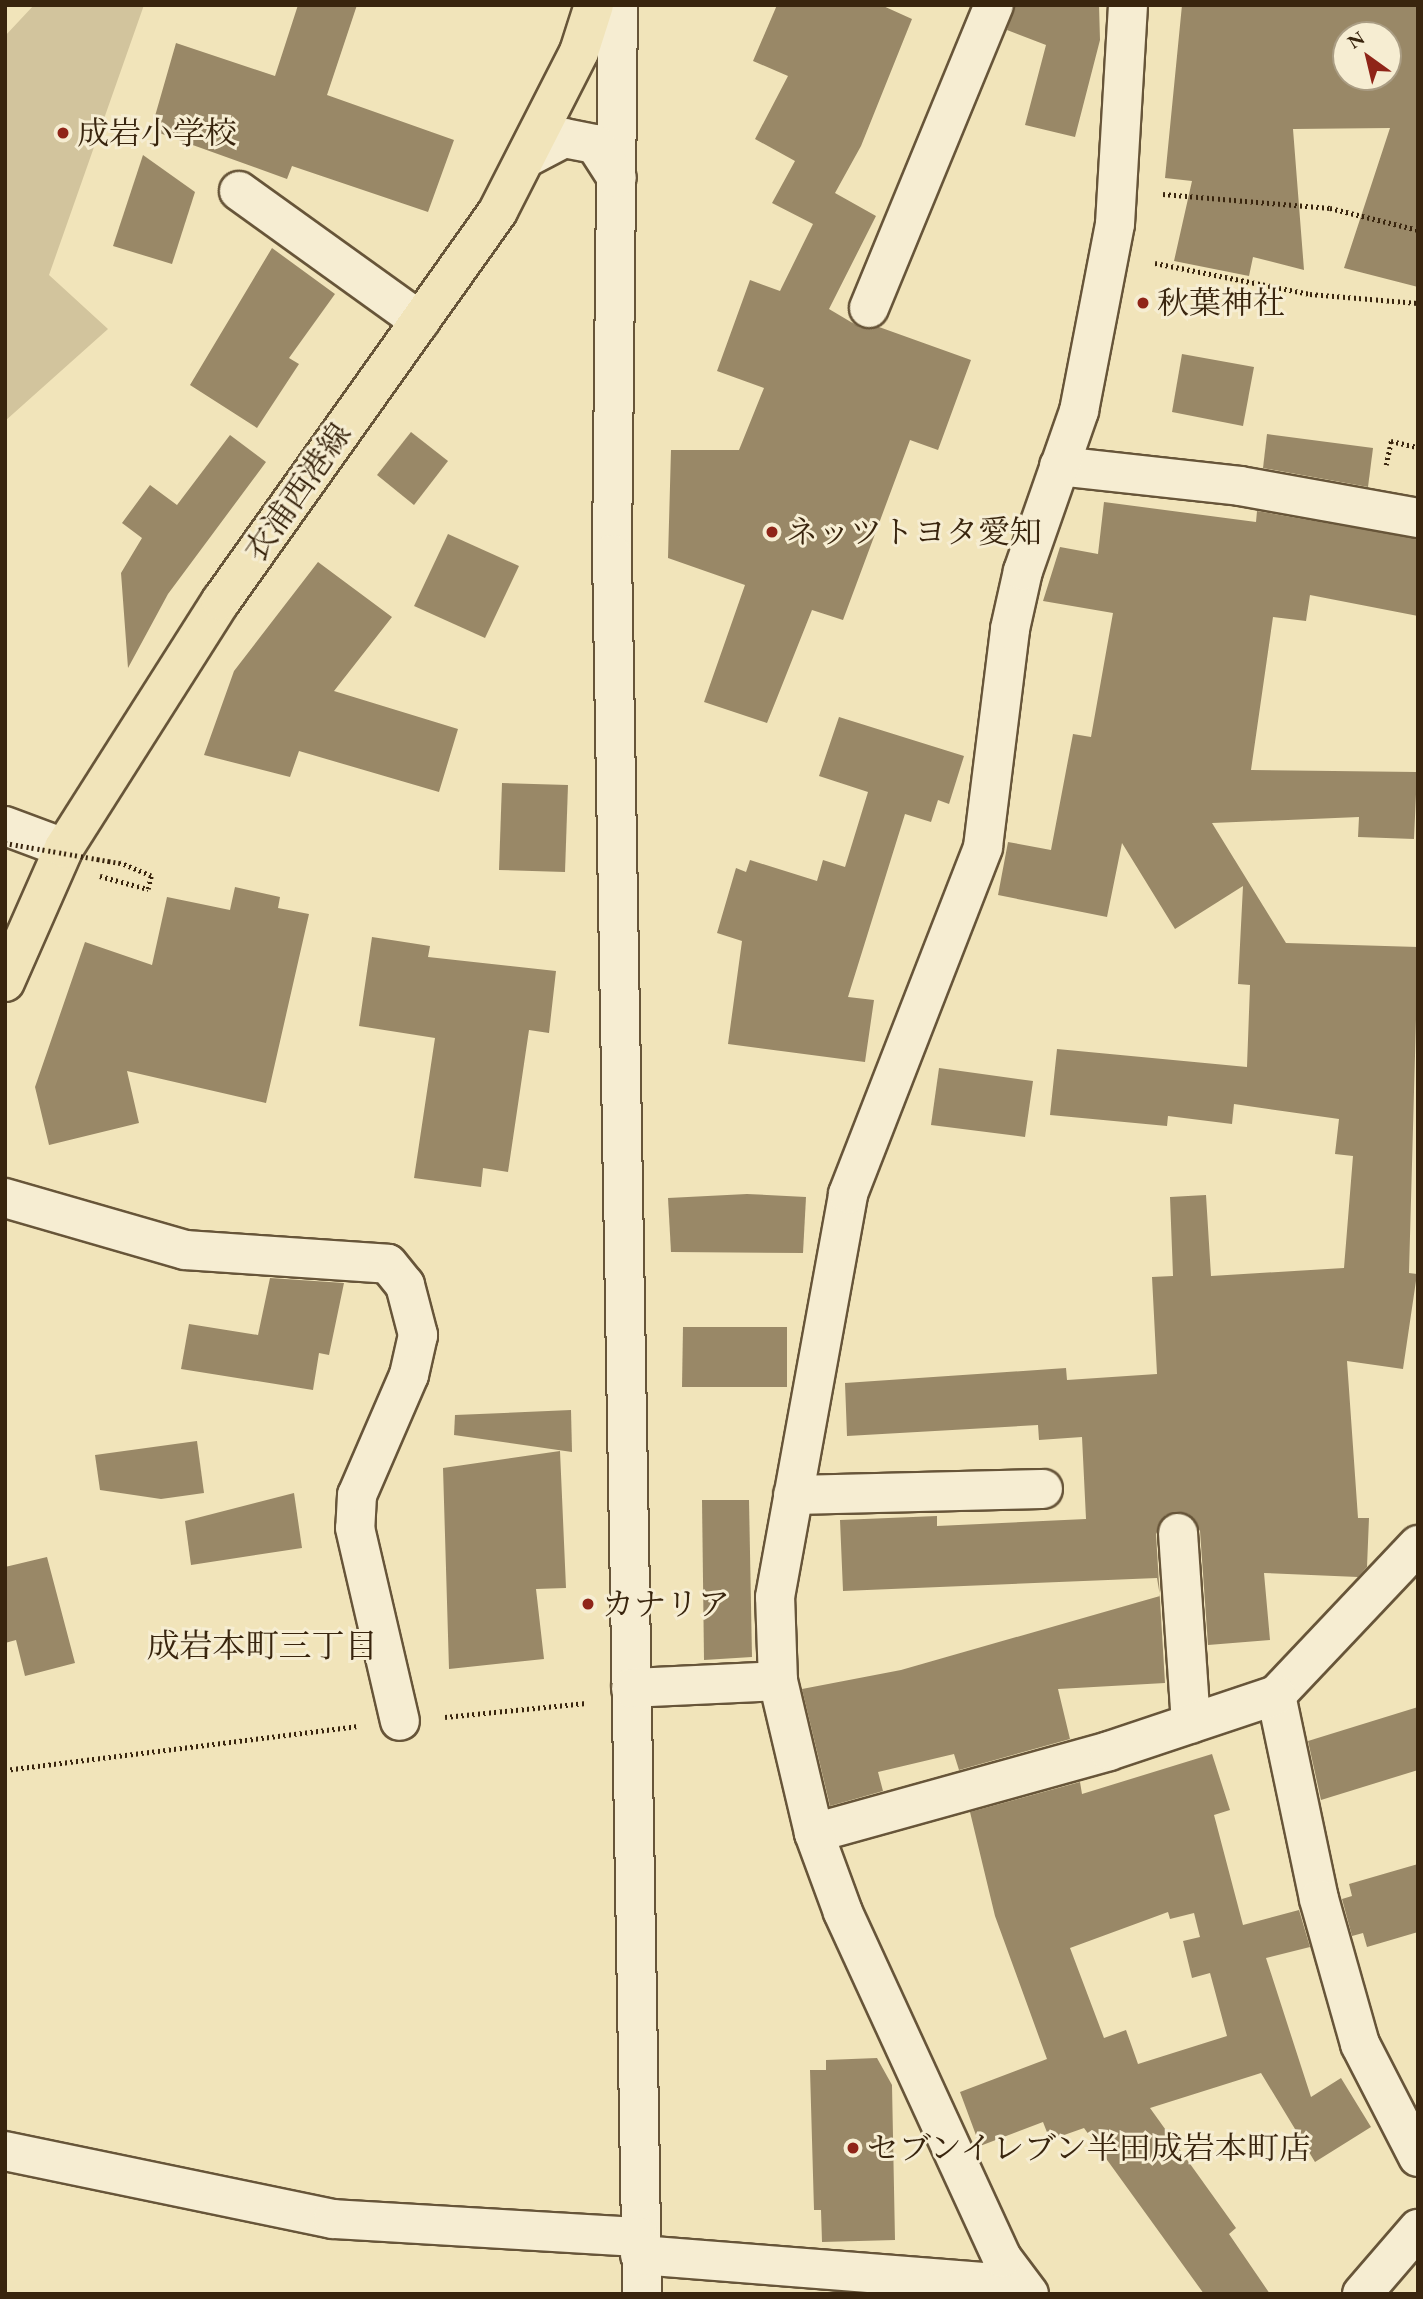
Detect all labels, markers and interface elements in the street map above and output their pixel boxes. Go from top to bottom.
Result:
north arrow [1332,21,1402,91]
text: N [1343,25,1369,54]
place label: 成岩小学校 [77,114,237,152]
marker: 成岩小学校 [55,125,71,141]
place label: 秋葉神社 [1157,284,1285,322]
marker: 秋葉神社 [1135,295,1151,311]
street label: 衣浦西港線 [236,415,360,569]
place label: ネッツトヨタ愛知 [786,513,1042,551]
marker: ネッツトヨタ愛知 [764,524,780,540]
place label: カナリア [602,1585,730,1623]
marker: カナリア [580,1596,596,1612]
district label: 成岩本町三丁目 [147,1626,377,1666]
place label: セブンイレブン半田成岩本町店 [867,2129,1315,2167]
marker: セブンイレブン半田成岩本町店 [845,2140,861,2156]

